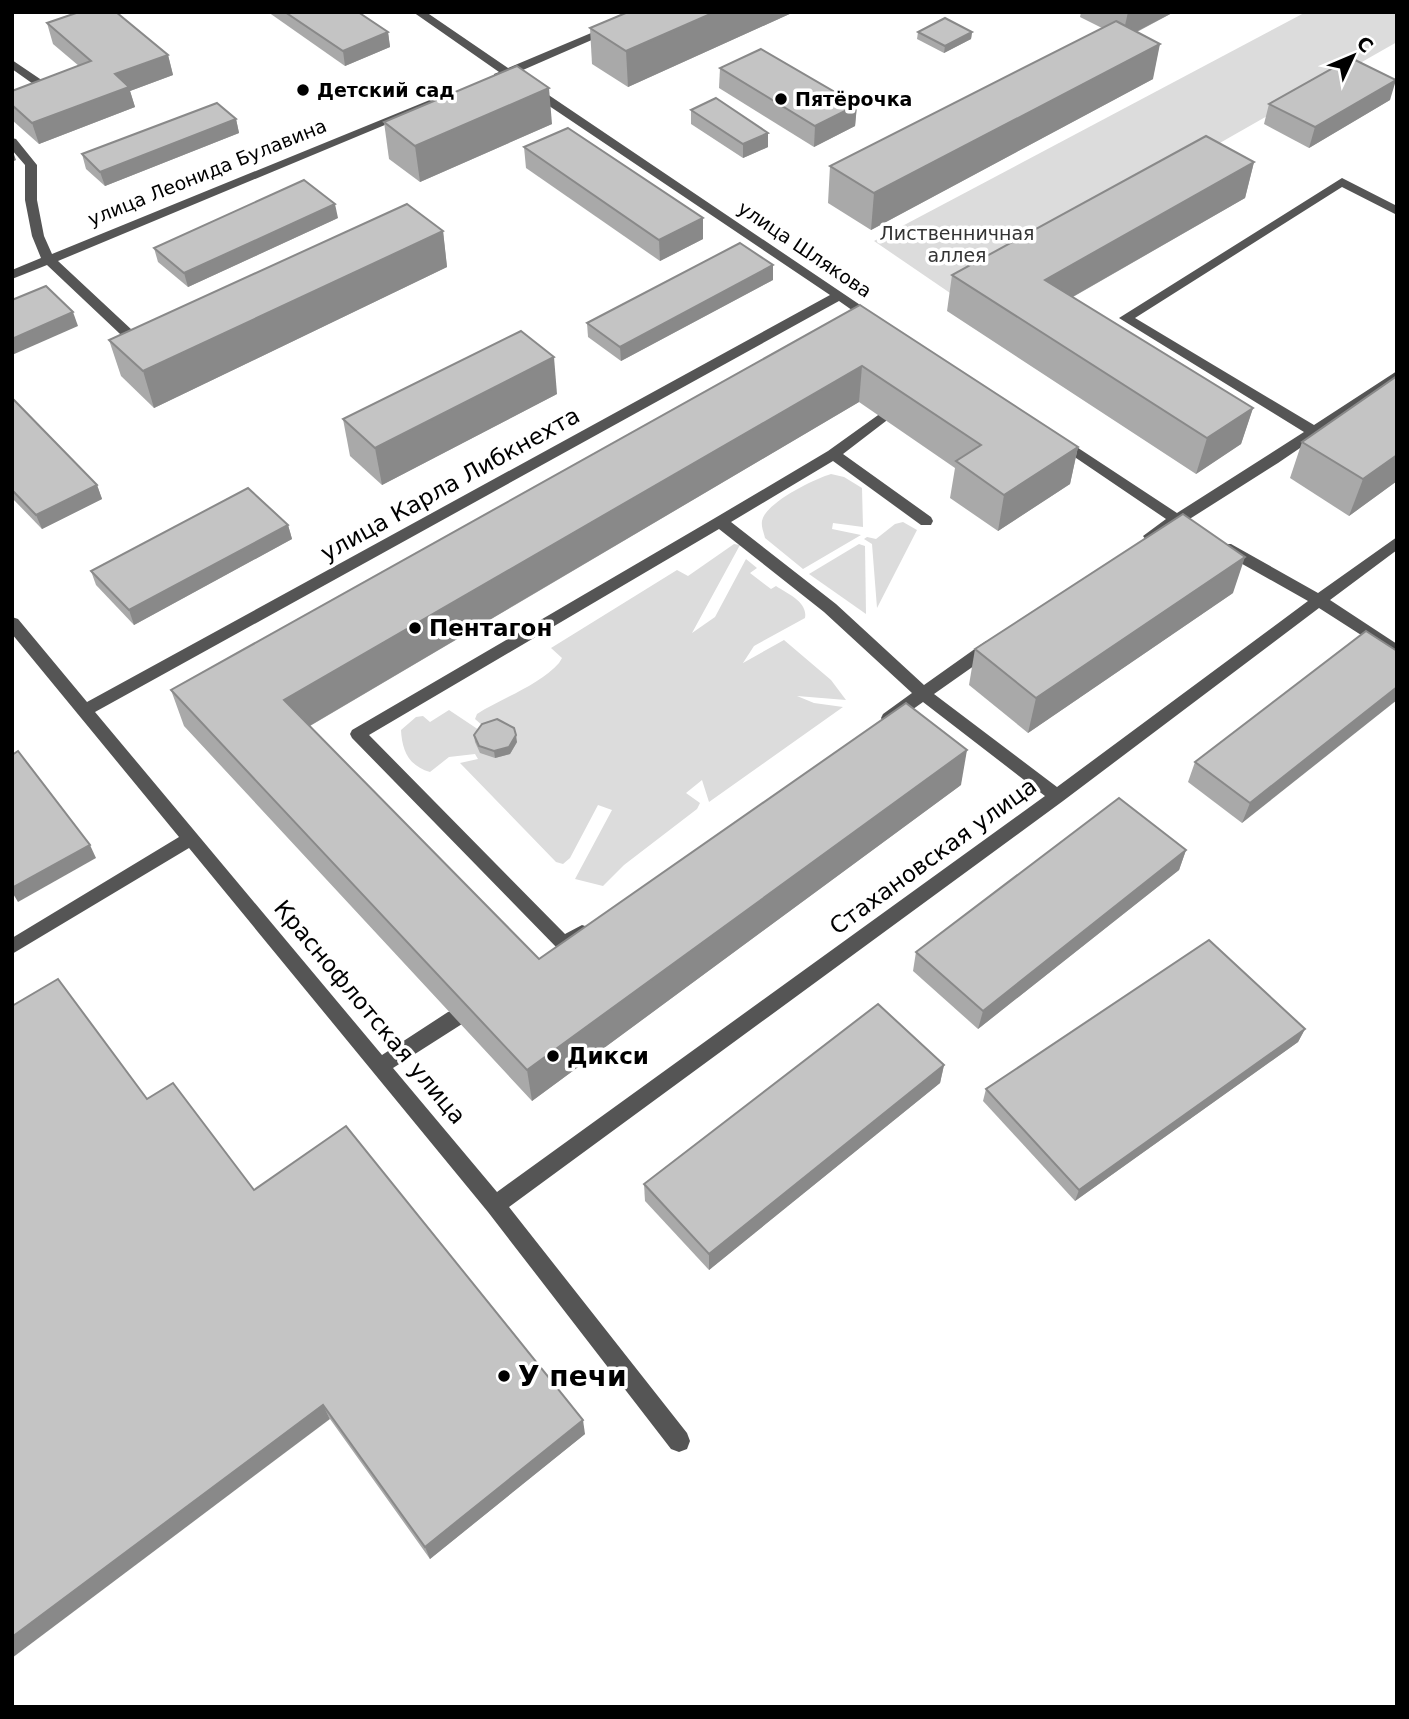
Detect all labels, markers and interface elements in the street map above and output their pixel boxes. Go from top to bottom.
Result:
north arrow [1318,21,1388,91]
text: С [1352,32,1378,57]
place label: Детский сад [317,79,455,101]
marker: Детский сад [295,82,311,98]
place label: Пятёрочка [795,88,912,110]
marker: Пятёрочка [773,91,789,107]
street label: улица Леонида Булавина [85,114,329,230]
street label: улица Шлякова [734,196,876,302]
park label: Лиственничная аллея [880,222,1034,266]
street label: улица Карла Либкнехта [316,402,584,566]
place label: Пентагон [429,615,552,641]
marker: Пентагон [407,620,423,636]
street label: Стахановская улица [825,772,1041,940]
street label: Краснофлотская улица [269,895,471,1129]
place label: Дикси [567,1043,649,1069]
marker: Дикси [545,1048,561,1064]
place label: У печи [518,1360,627,1393]
marker: У печи [496,1368,512,1384]

